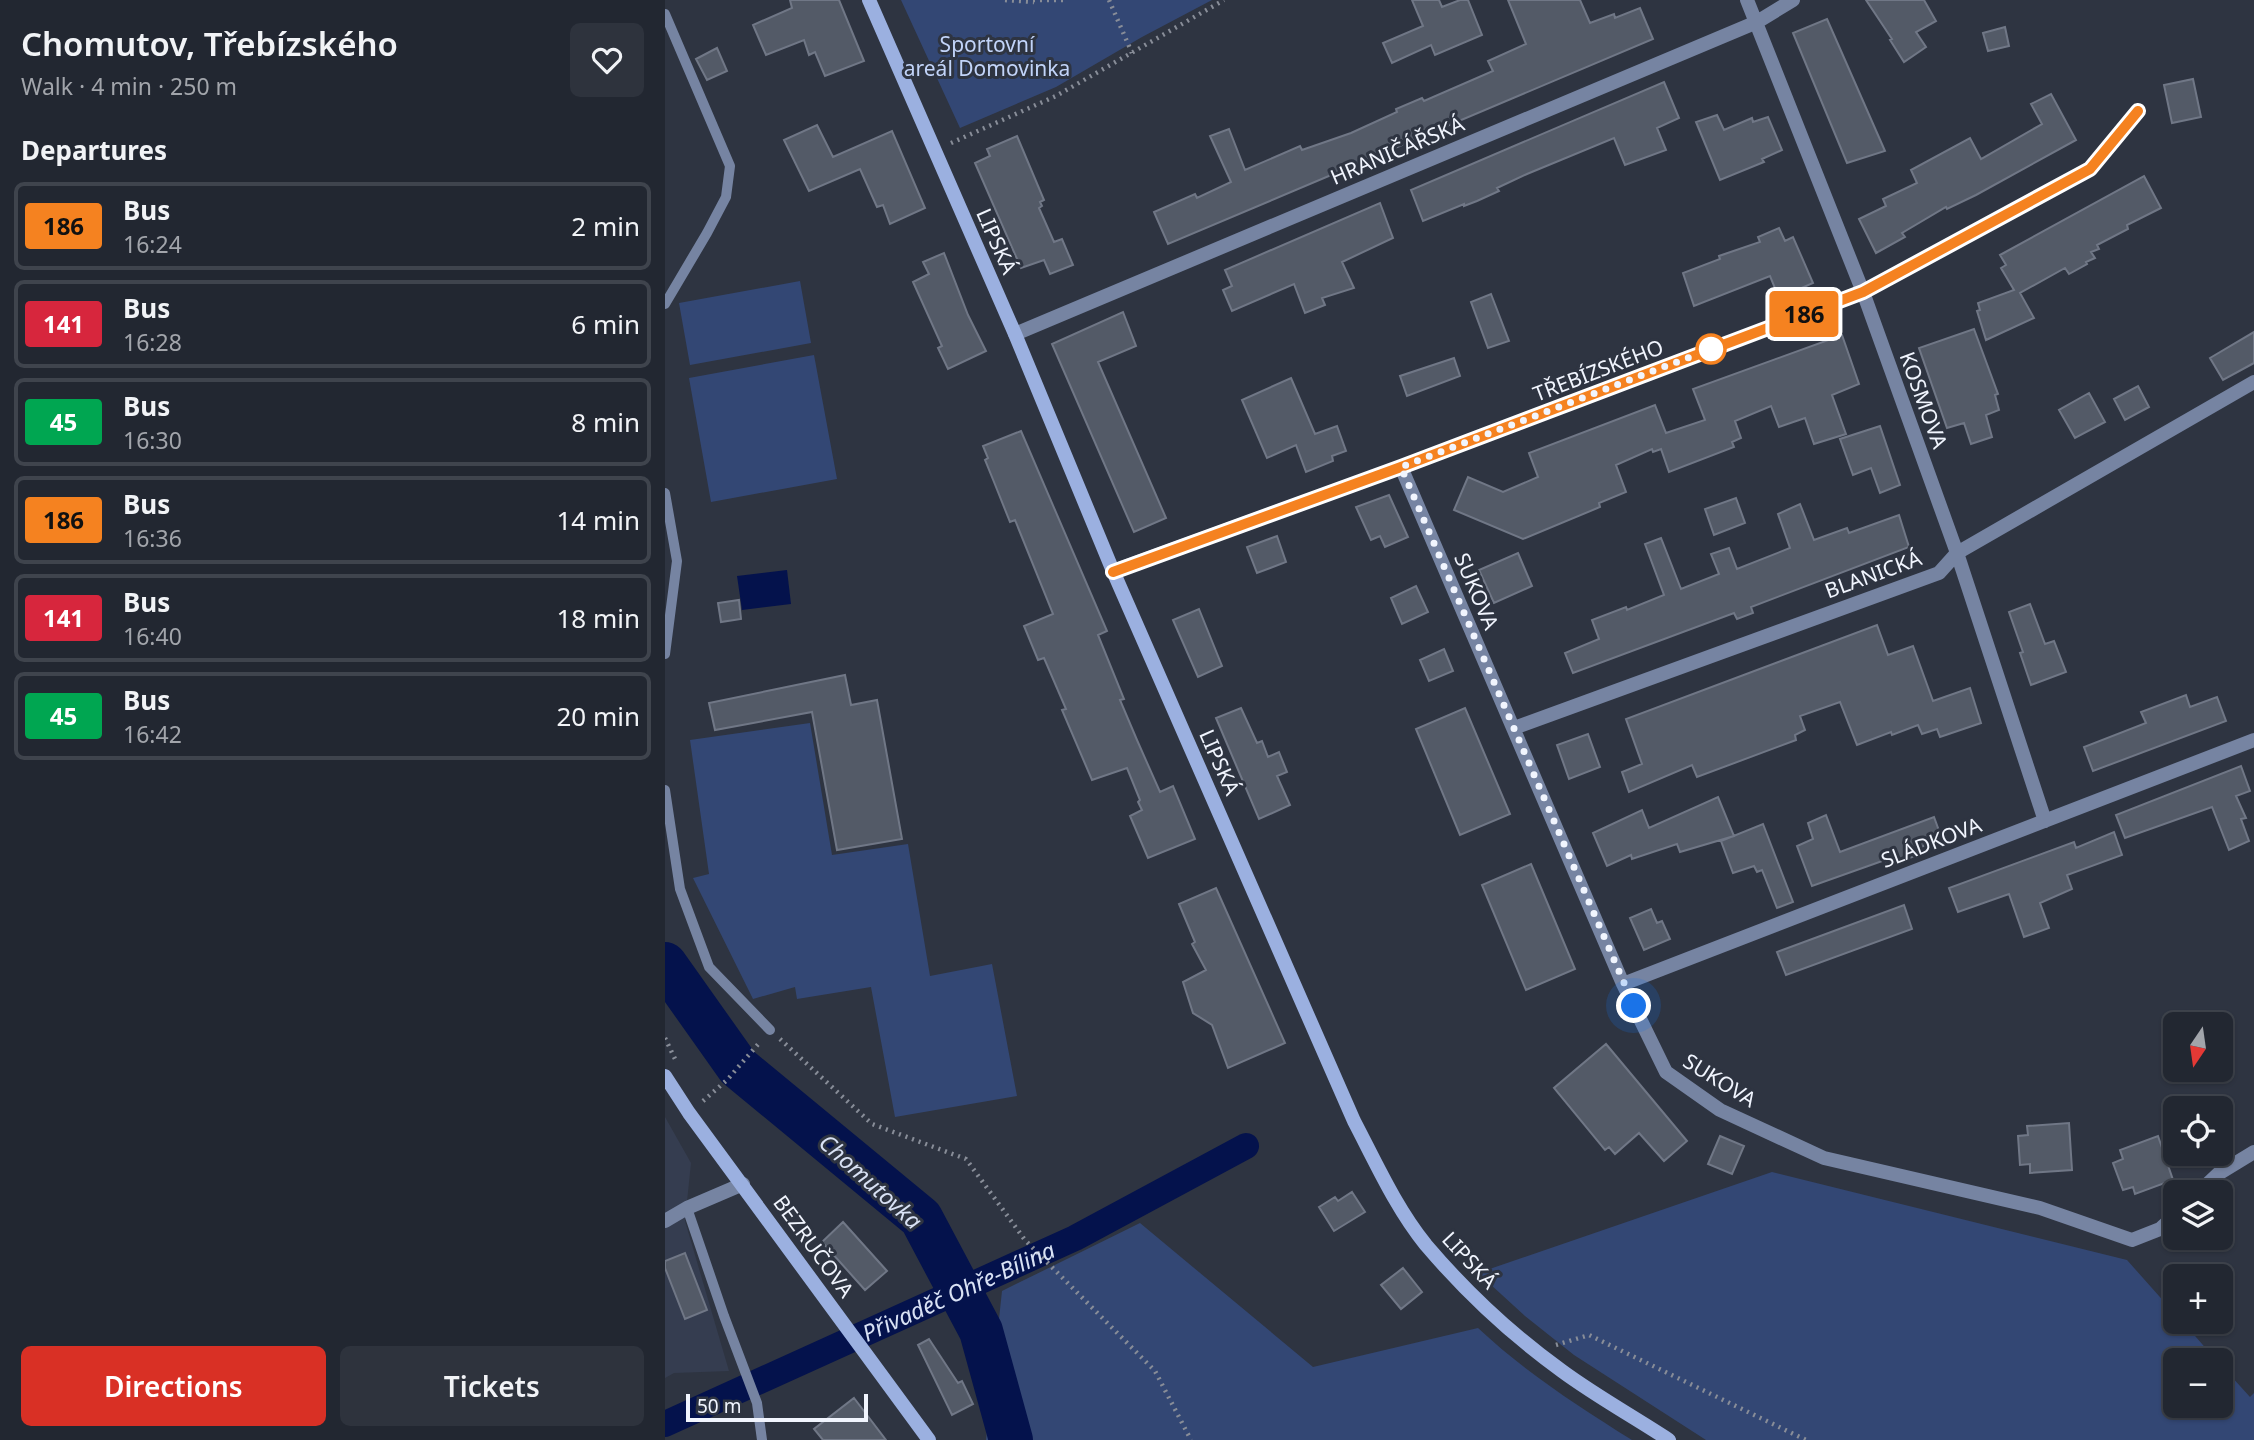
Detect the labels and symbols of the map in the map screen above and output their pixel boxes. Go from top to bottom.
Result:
park label: Sportovní areál Domovinka [904,30,1070,82]
street label: HRANIČÁŘSKÁ [1326,109,1469,191]
street label: LIPSKÁ [970,204,1024,279]
line badge: 186 [1764,291,1844,337]
street label: TŘEBÍZSKÉHO [1529,332,1667,408]
unlabelled marker [1696,334,1726,364]
street label: KOSMOVA [1894,348,1955,453]
street label: BLANICKÁ [1821,543,1926,604]
street label: SUKOVA [1448,548,1506,634]
street label: LIPSKÁ [1193,725,1247,800]
street label: SLÁDKOVA [1877,810,1986,874]
your location [1616,988,1651,1023]
north arrow [2163,1012,2233,1082]
street label: SUKOVA [1678,1047,1762,1114]
water label: Chomutovka [813,1126,929,1236]
street label: BEZRUČOVA [767,1189,861,1303]
street label: LIPSKÁ [1436,1225,1504,1295]
water label: Přivaděč Ohře-Bílina [857,1233,1060,1349]
scale bar [686,1391,868,1423]

